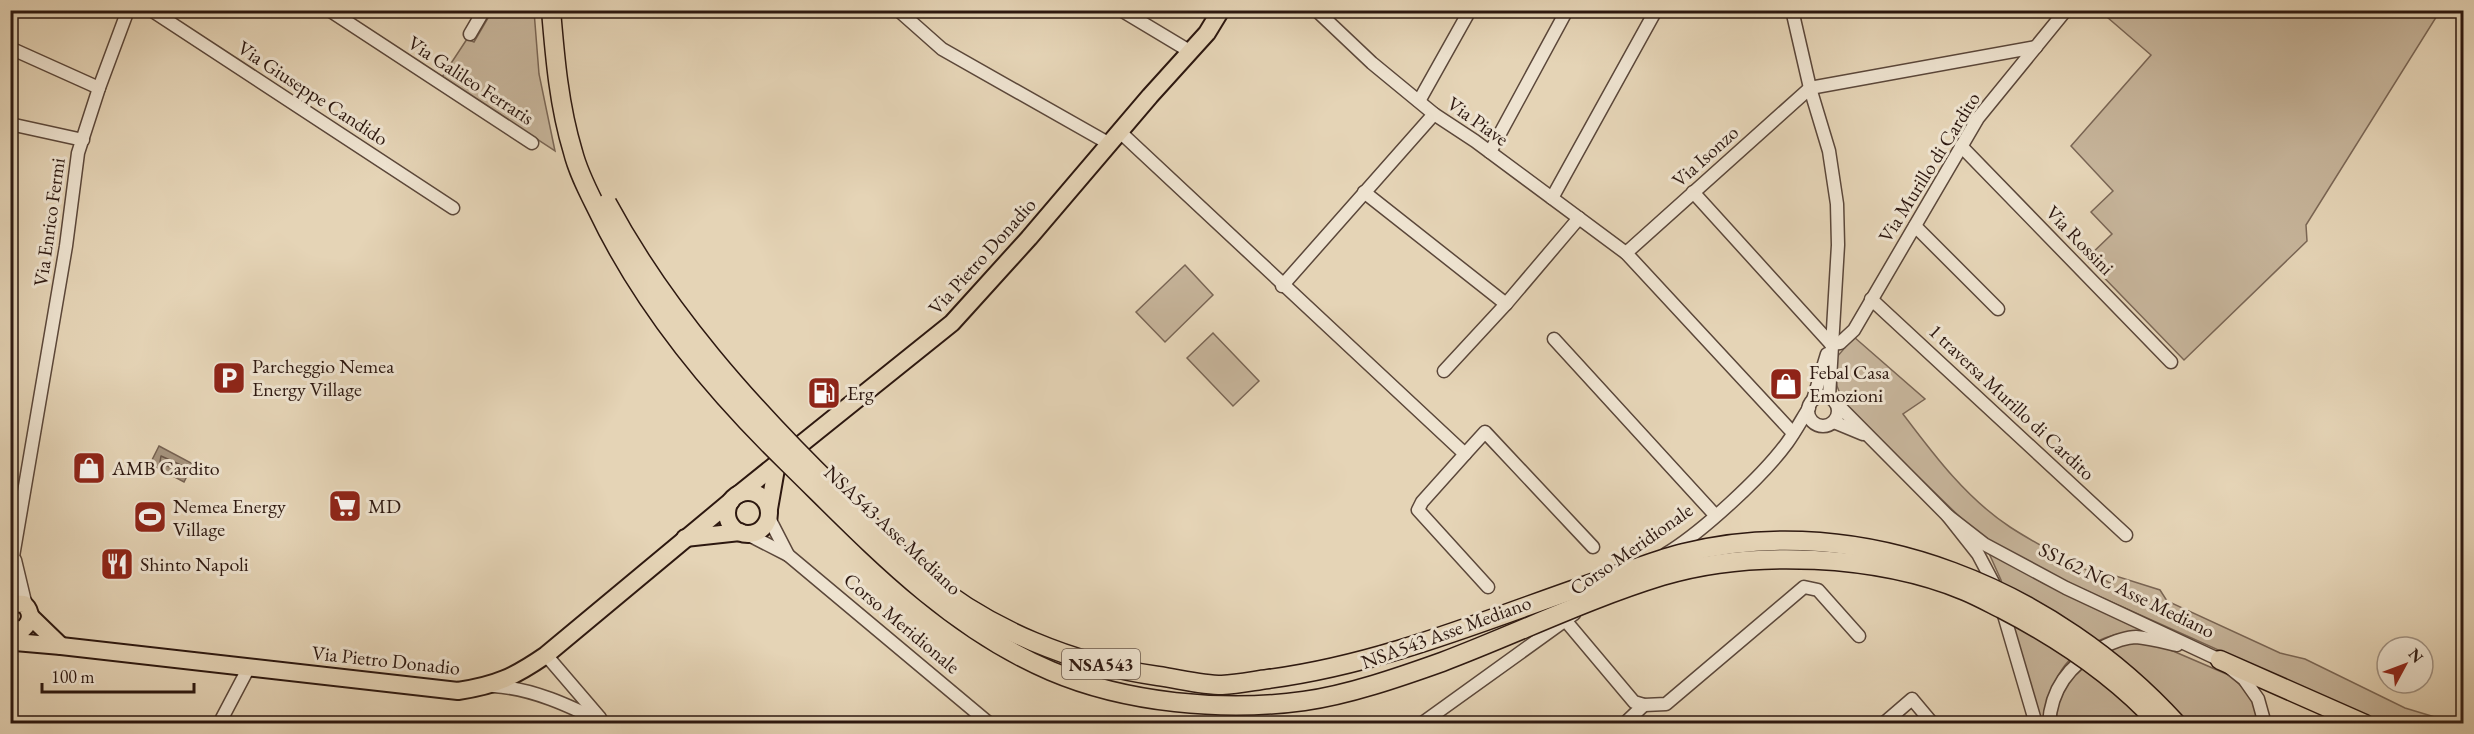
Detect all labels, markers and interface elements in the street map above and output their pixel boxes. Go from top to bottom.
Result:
street label: Via Galileo Ferraris [403,30,539,130]
street label: Via Giuseppe Candido [233,35,393,151]
street label: Via Murillo di Cardito [1872,87,1986,247]
street label: Via Piave [1442,90,1514,152]
street label: Via Isonzo [1666,119,1744,193]
street label: Via Enrico Fermi [27,156,71,288]
street label: Via Pietro Donadio [922,192,1042,320]
street label: Via Rossini [2040,200,2120,281]
street label: 1 traversa Murillo di Cardito [1923,318,2101,486]
place label: Parcheggio Nemea Energy Village [252,353,394,402]
place label: Febal Casa Emozioni [1809,359,1890,408]
parking icon: Parcheggio Nemea Energy Village [211,360,247,396]
shop icon: Febal Casa Emozioni [1768,366,1804,402]
fuel station icon: Erg [806,375,842,411]
place label: Erg [847,380,874,406]
shop icon: AMB Cardito [71,450,107,486]
place label: AMB Cardito [111,455,220,481]
street label: NSA543 Asse Mediano [819,459,967,601]
supermarket icon: MD [327,488,363,524]
place label: Nemea Energy Village [173,493,286,542]
place label: MD [368,493,401,519]
street label: Corso Meridionale [1564,497,1698,601]
sports icon: Nemea Energy Village [132,499,168,535]
street label: SS162 NC Asse Mediano [2035,536,2219,644]
restaurant icon: Shinto Napoli [99,546,135,582]
place label: Shinto Napoli [140,551,249,577]
street label: Corso Meridionale [838,567,966,679]
street label: NSA543 Asse Mediano [1357,589,1535,675]
north arrow [2375,635,2435,695]
street label: Via Pietro Donadio [311,639,462,681]
text: N [2404,644,2428,667]
road number: NSA543 [1062,649,1140,679]
scale bar [42,656,194,694]
text: 100 m [51,665,95,688]

